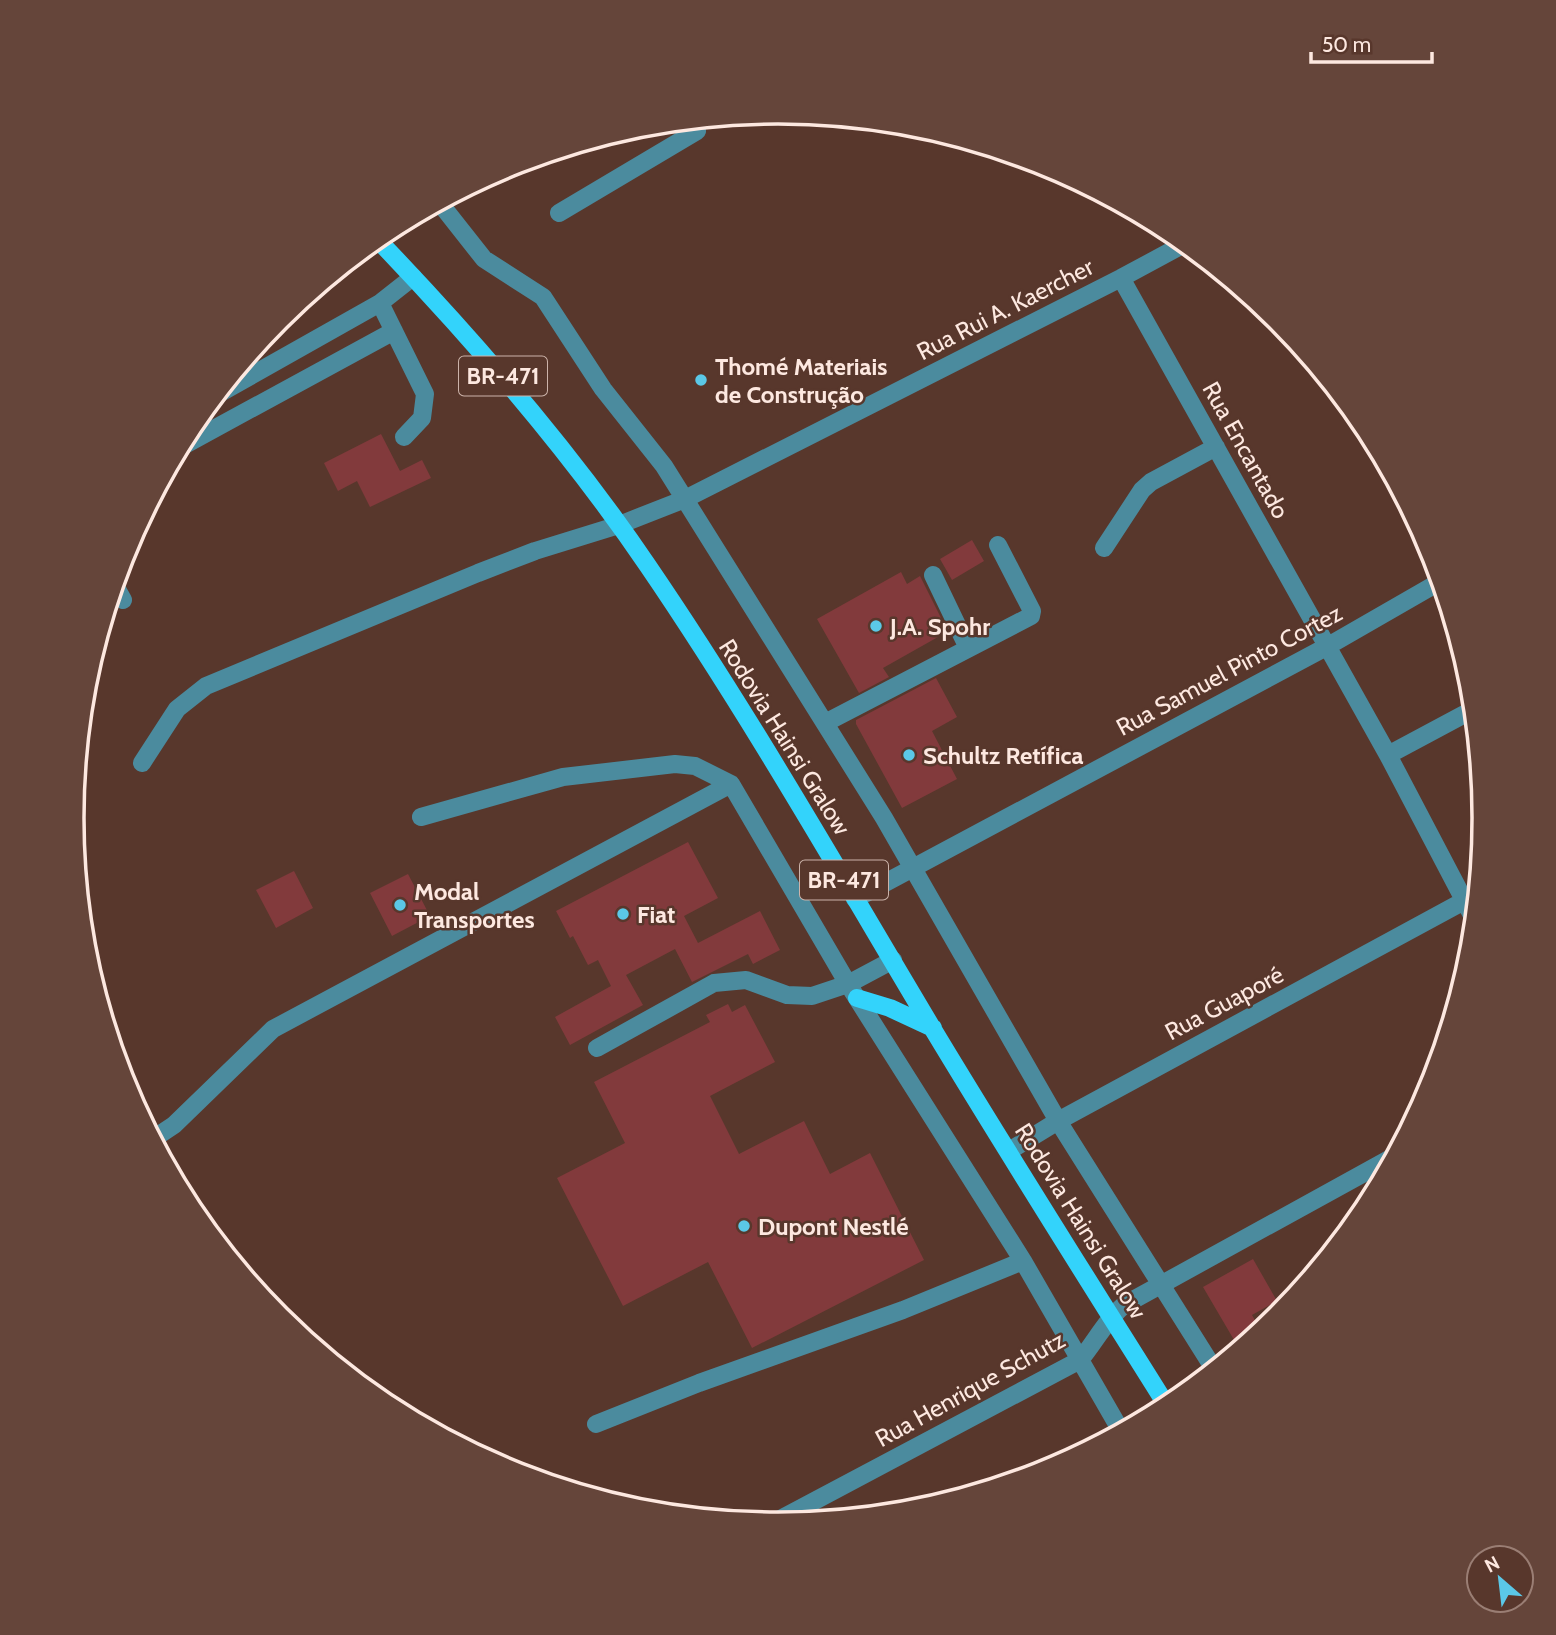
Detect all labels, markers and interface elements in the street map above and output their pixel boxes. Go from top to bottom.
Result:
scale bar [1311,21,1432,65]
text: 50 m [1322,32,1371,57]
street label: Rua Rui A. Kaercher [912,252,1099,366]
place label: Thomé Materiais de Construção [715,352,887,409]
road number: BR-471 [459,356,547,396]
marker: Thomé Materiais de Construção [693,372,709,388]
street label: Rua Encantado [1196,377,1296,523]
street label: Rua Samuel Pinto Cortez [1111,598,1347,742]
place label: J.A. Spohr [889,612,990,641]
marker: J.A. Spohr [868,618,884,634]
street label: Rodovia Hainsi Gralow [713,634,857,841]
place label: Schultz Retífica [923,741,1083,770]
marker: Schultz Retífica [901,747,917,763]
road number: BR-471 [800,860,888,900]
place label: Modal Transportes [414,877,535,934]
marker: Modal Transportes [392,897,408,913]
place label: Fiat [637,900,675,929]
marker: Fiat [615,906,631,922]
street label: Rua Guaporé [1160,960,1288,1046]
street label: Rodovia Hainsi Gralow [1009,1118,1153,1325]
place label: Dupont Nestlé [758,1212,909,1241]
marker: Dupont Nestlé [736,1218,752,1234]
street label: Rua Henrique Schutz [870,1325,1070,1453]
north arrow [1465,1544,1535,1614]
text: N [1481,1551,1504,1578]

